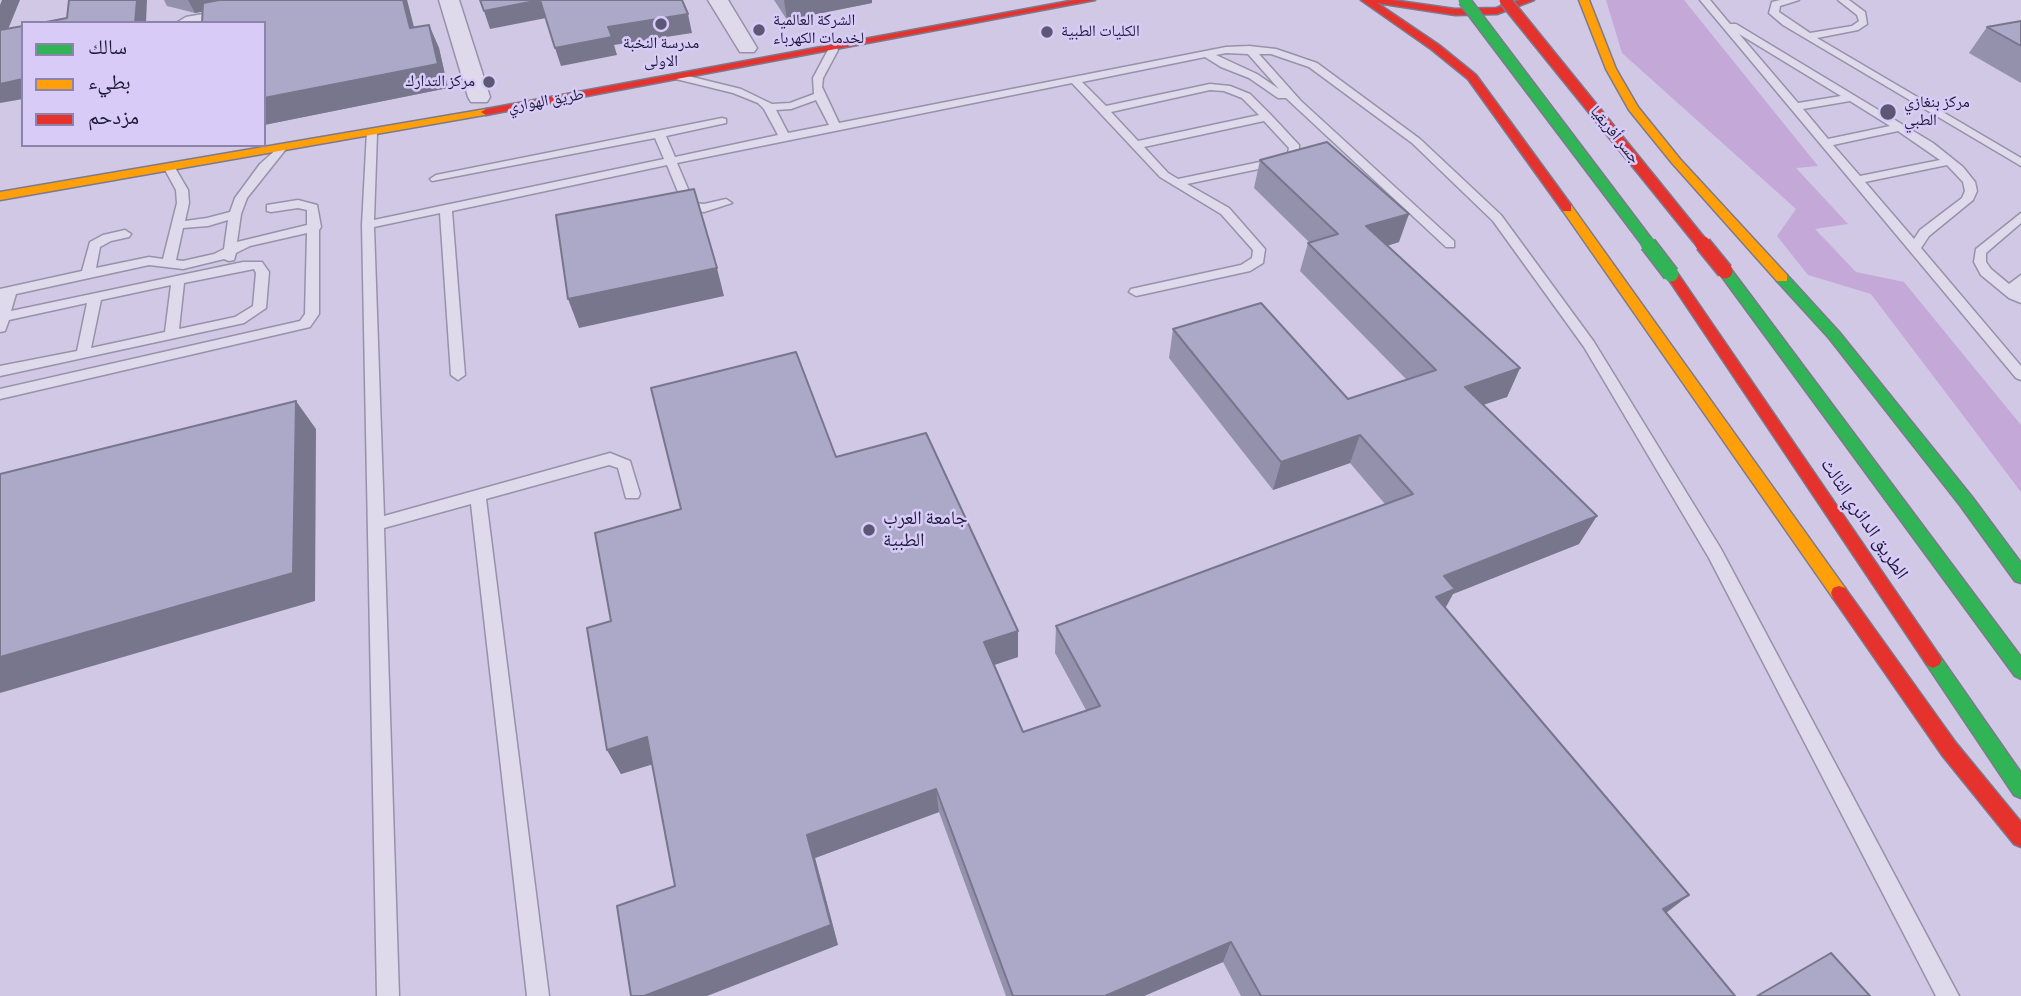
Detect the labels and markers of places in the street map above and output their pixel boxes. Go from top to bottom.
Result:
place label: الشركة العالمية لخدمات الكهرباء [773,11,864,49]
marker: مدرسة النخبة الاولى [653,16,669,32]
marker: الشركة العالمية لخدمات الكهرباء [751,22,767,38]
place label: الكليات الطبية [1061,22,1140,42]
marker: الكليات الطبية [1039,24,1055,40]
place label: مدرسة النخبة الاولى [623,34,699,72]
place label: مركز التدارك [405,72,475,92]
marker: مركز التدارك [481,74,497,90]
place label: مركز بنغازي الطبي [1904,93,1970,131]
marker: مركز بنغازي الطبي [1878,102,1898,122]
place label: جامعة العرب الطبية [883,508,968,552]
marker: جامعة العرب الطبية [861,522,877,538]

